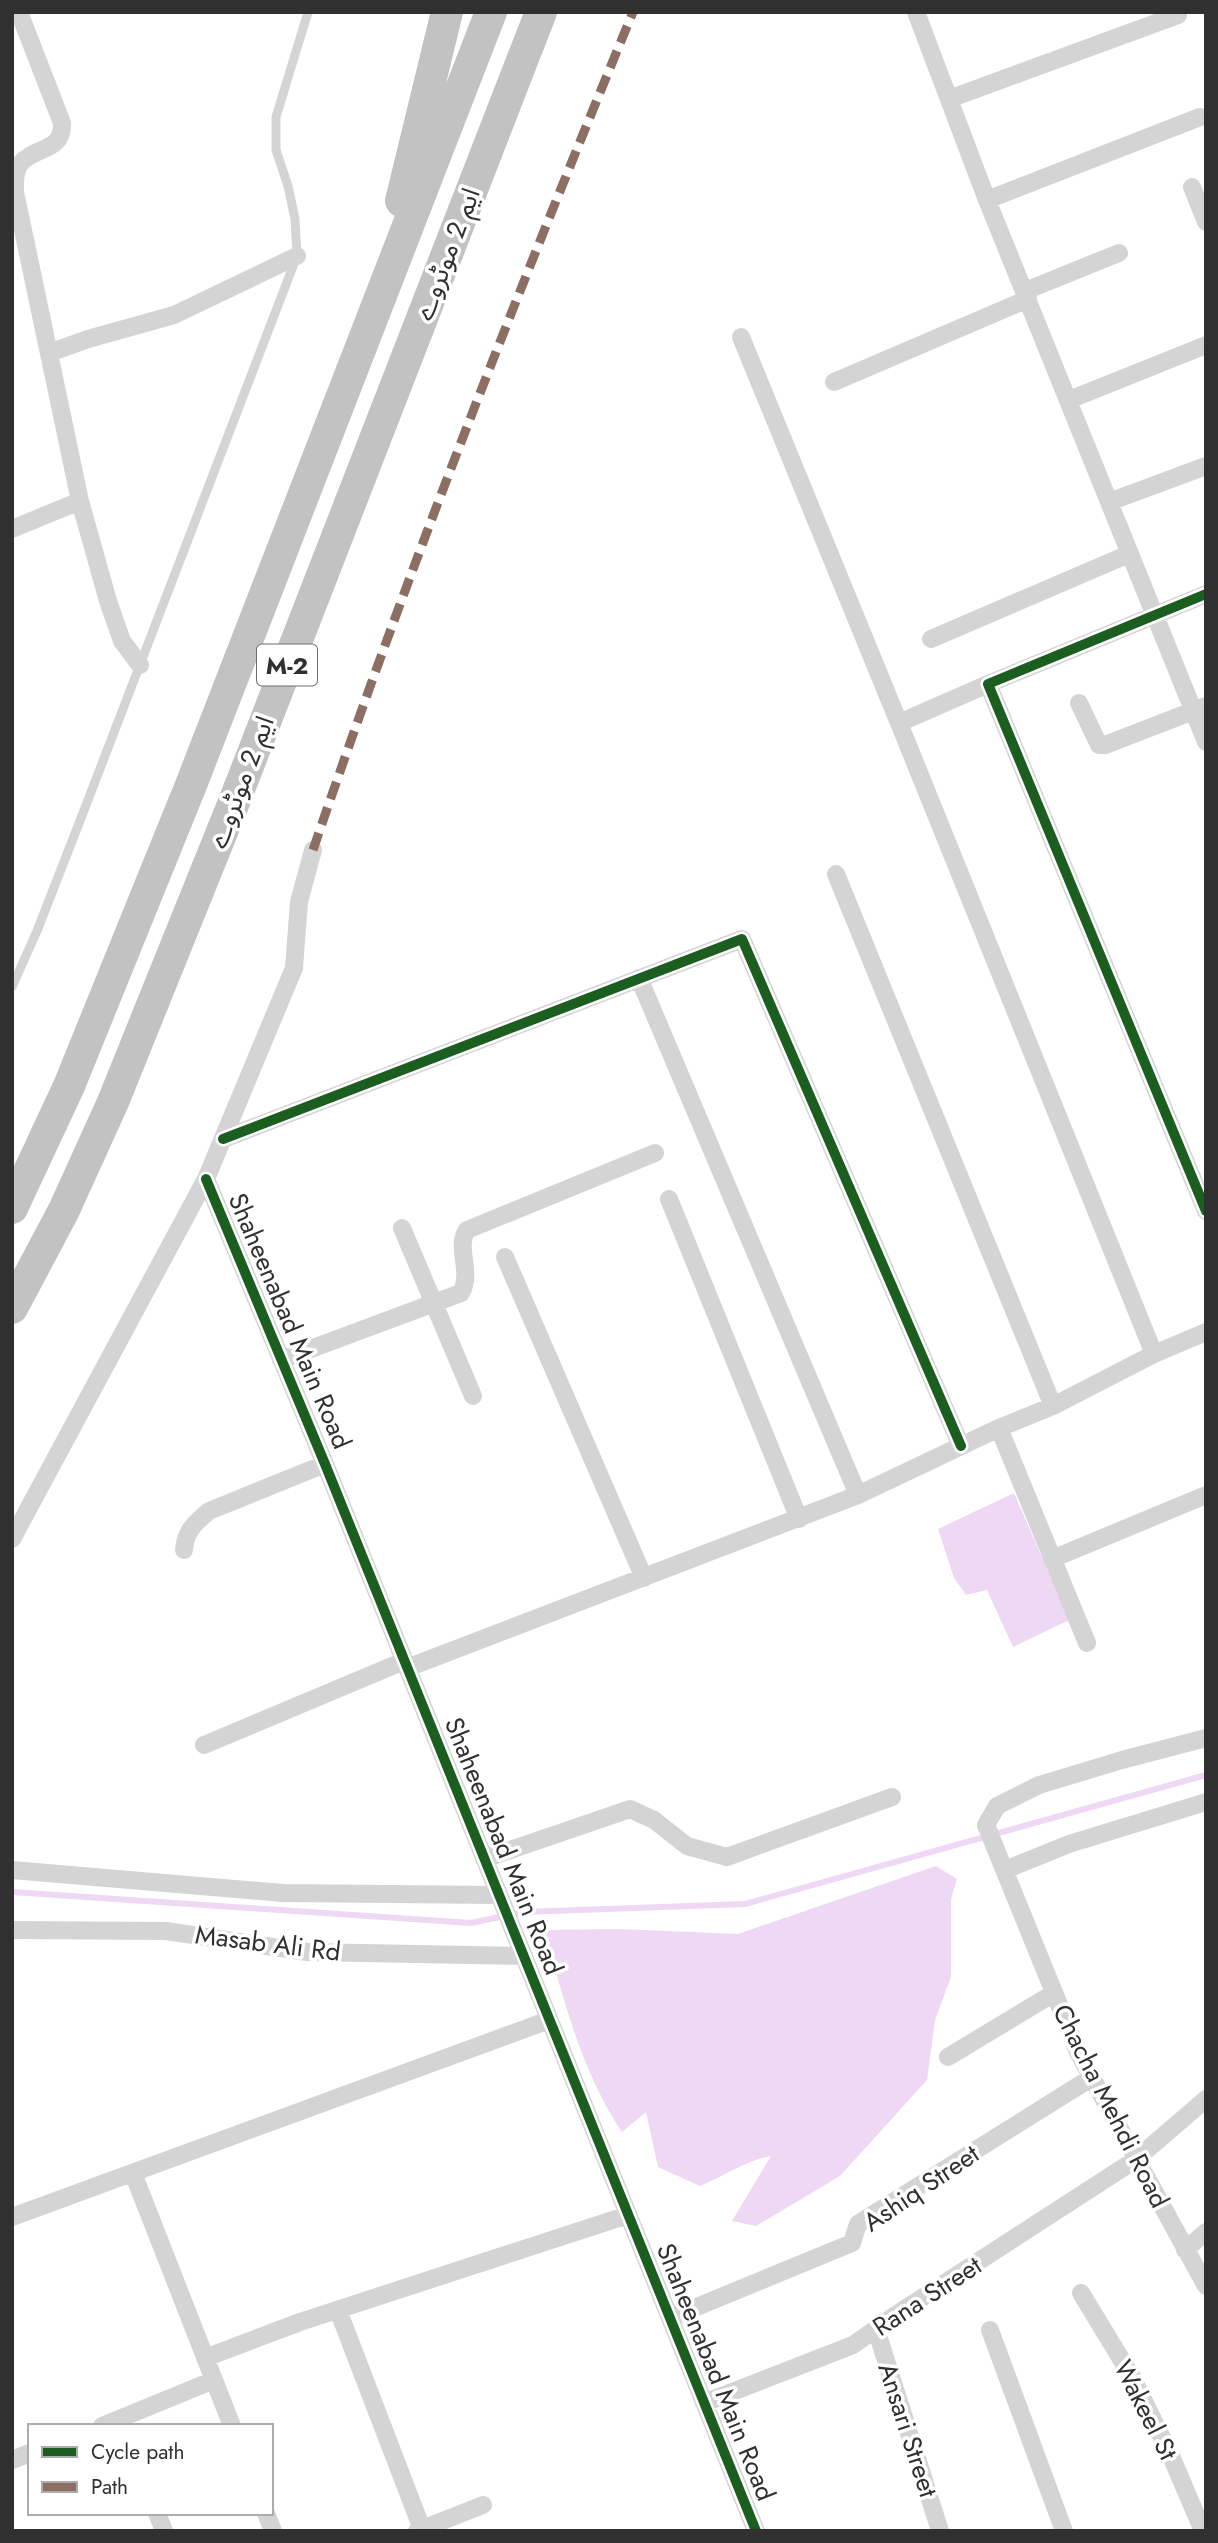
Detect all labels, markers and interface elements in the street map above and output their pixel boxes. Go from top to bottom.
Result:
street label: ایم 2 موٹروے [404,182,491,326]
road number: M-2 [257,644,317,686]
street label: ایم 2 موٹروے [198,710,285,854]
street label: Shaheenabad Main Road [219,1187,361,1455]
street label: Shaheenabad Main Road [435,1711,573,1981]
street label: Masab Ali Rd [193,1915,343,1971]
street label: Chacha Mehdi Road [1043,1998,1179,2214]
street label: Ashiq Street [855,2135,987,2241]
street label: Shaheenabad Main Road [647,2237,785,2507]
street label: Rana Street [865,2246,990,2345]
street label: Wakeel St [1105,2353,1188,2467]
street label: Ansari Street [868,2358,948,2503]
legend [28,2424,273,2515]
text: Cycle path [91,2437,184,2467]
text: Path [91,2472,128,2502]

